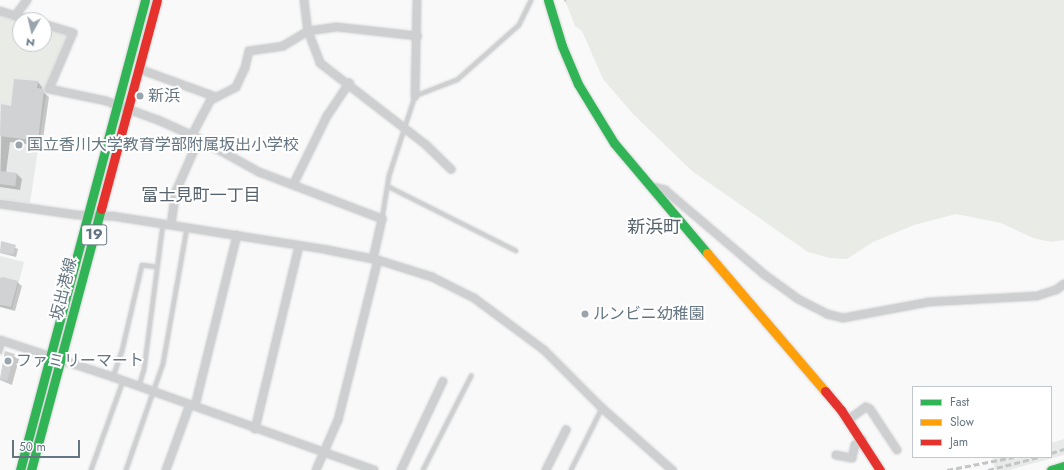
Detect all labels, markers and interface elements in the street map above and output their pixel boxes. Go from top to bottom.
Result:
north arrow [12,12,52,52]
text: N [25,34,36,51]
place label: 新浜 [148,86,180,106]
marker: 新浜 [135,91,145,101]
place label: 国立香川大学教育学部附属坂出小学校 [27,135,299,155]
marker: 国立香川大学教育学部附属坂出小学校 [14,140,24,150]
district label: 富士見町一丁目 [142,186,260,206]
district label: 新浜町 [627,216,681,238]
road number: 19 [81,222,107,248]
street label: 坂出港線 [47,256,81,322]
place label: ルンビニ幼稚園 [593,304,705,324]
marker: ルンビニ幼稚園 [580,309,590,319]
place label: ファミリーマート [16,351,144,371]
marker: ファミリーマート [3,356,13,366]
legend [912,386,1052,458]
text: Fast [950,393,969,411]
text: Slow [950,413,974,431]
scale bar [14,432,82,458]
text: Jam [950,433,968,451]
text: 50 m [19,438,46,456]

